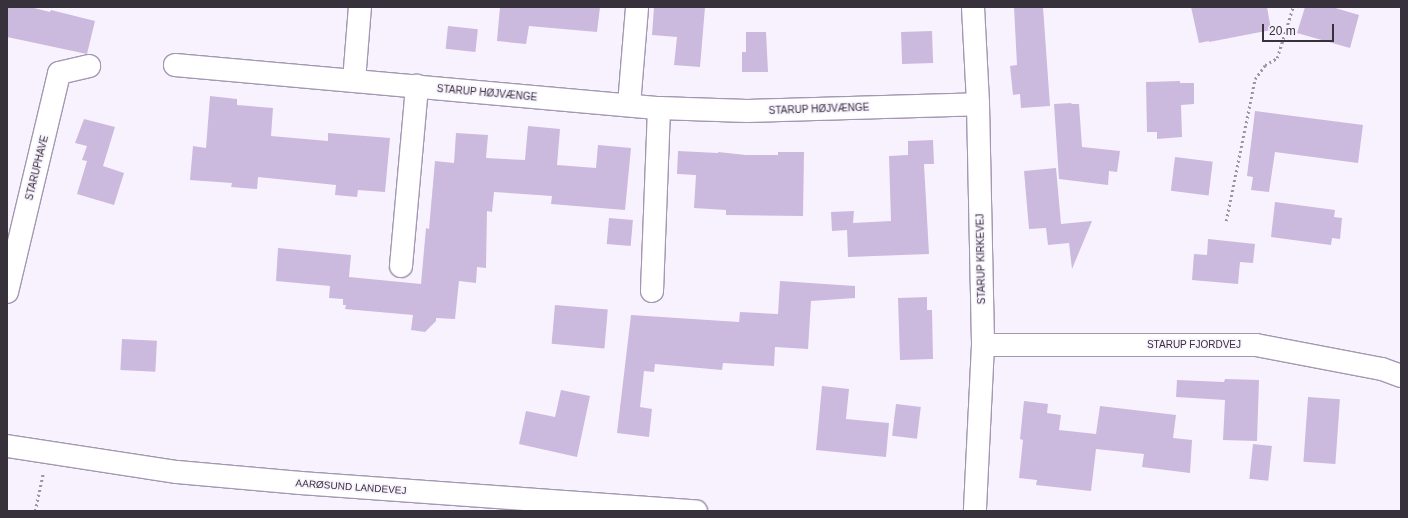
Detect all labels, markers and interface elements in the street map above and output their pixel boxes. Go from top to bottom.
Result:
scale bar [1264,16,1336,42]
text: 20 m [1269,24,1296,38]
street label: STARUP HØJVÆNGE [436,83,538,103]
street label: STARUP HØJVÆNGE [768,101,870,117]
street label: STARUPHAVE [23,134,51,202]
street label: STARUP KIRKEVEJ [974,213,988,305]
street label: STARUP FJORDVEJ [1147,339,1241,351]
street label: AARØSUND LANDEVEJ [295,477,407,497]

